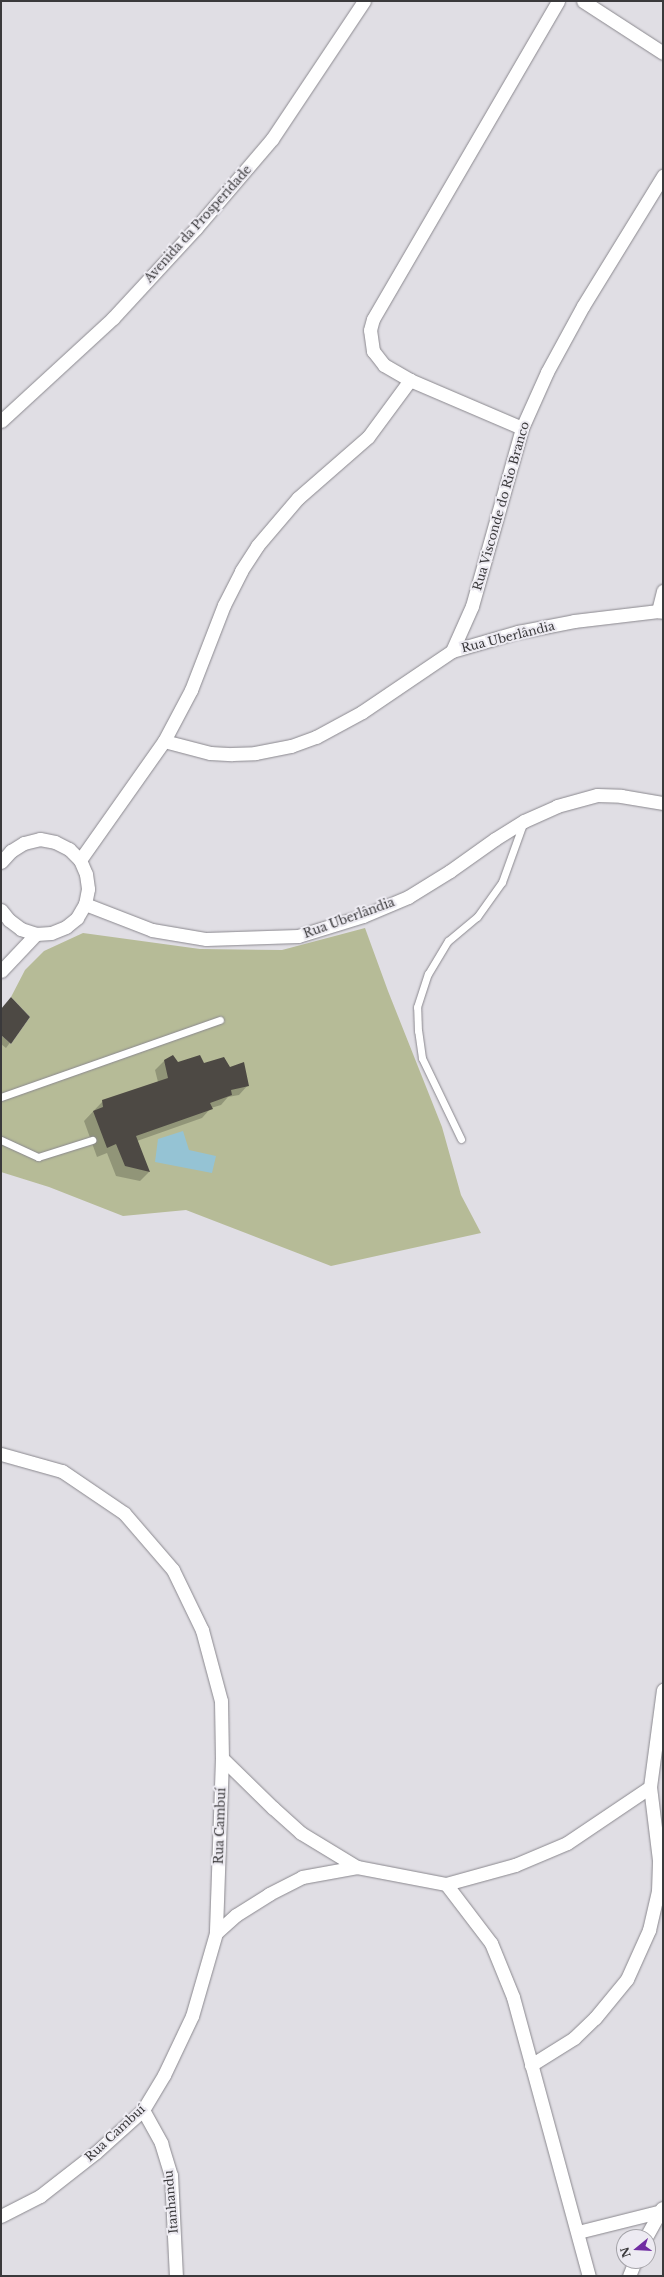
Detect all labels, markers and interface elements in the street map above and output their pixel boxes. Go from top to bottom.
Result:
street label: Avenida da Prosperidade [141,162,255,286]
street label: Rua Visconde do Rio Branco [470,420,532,592]
street label: Rua Uberlândia [460,618,556,656]
street label: Rua Uberlândia [301,895,397,941]
street label: Rua Cambuí [211,1787,229,1865]
street label: Rua Cambuí [82,2102,148,2164]
street label: Itanhandu [161,2170,181,2234]
north arrow [616,2229,656,2269]
text: N [617,2245,634,2259]

